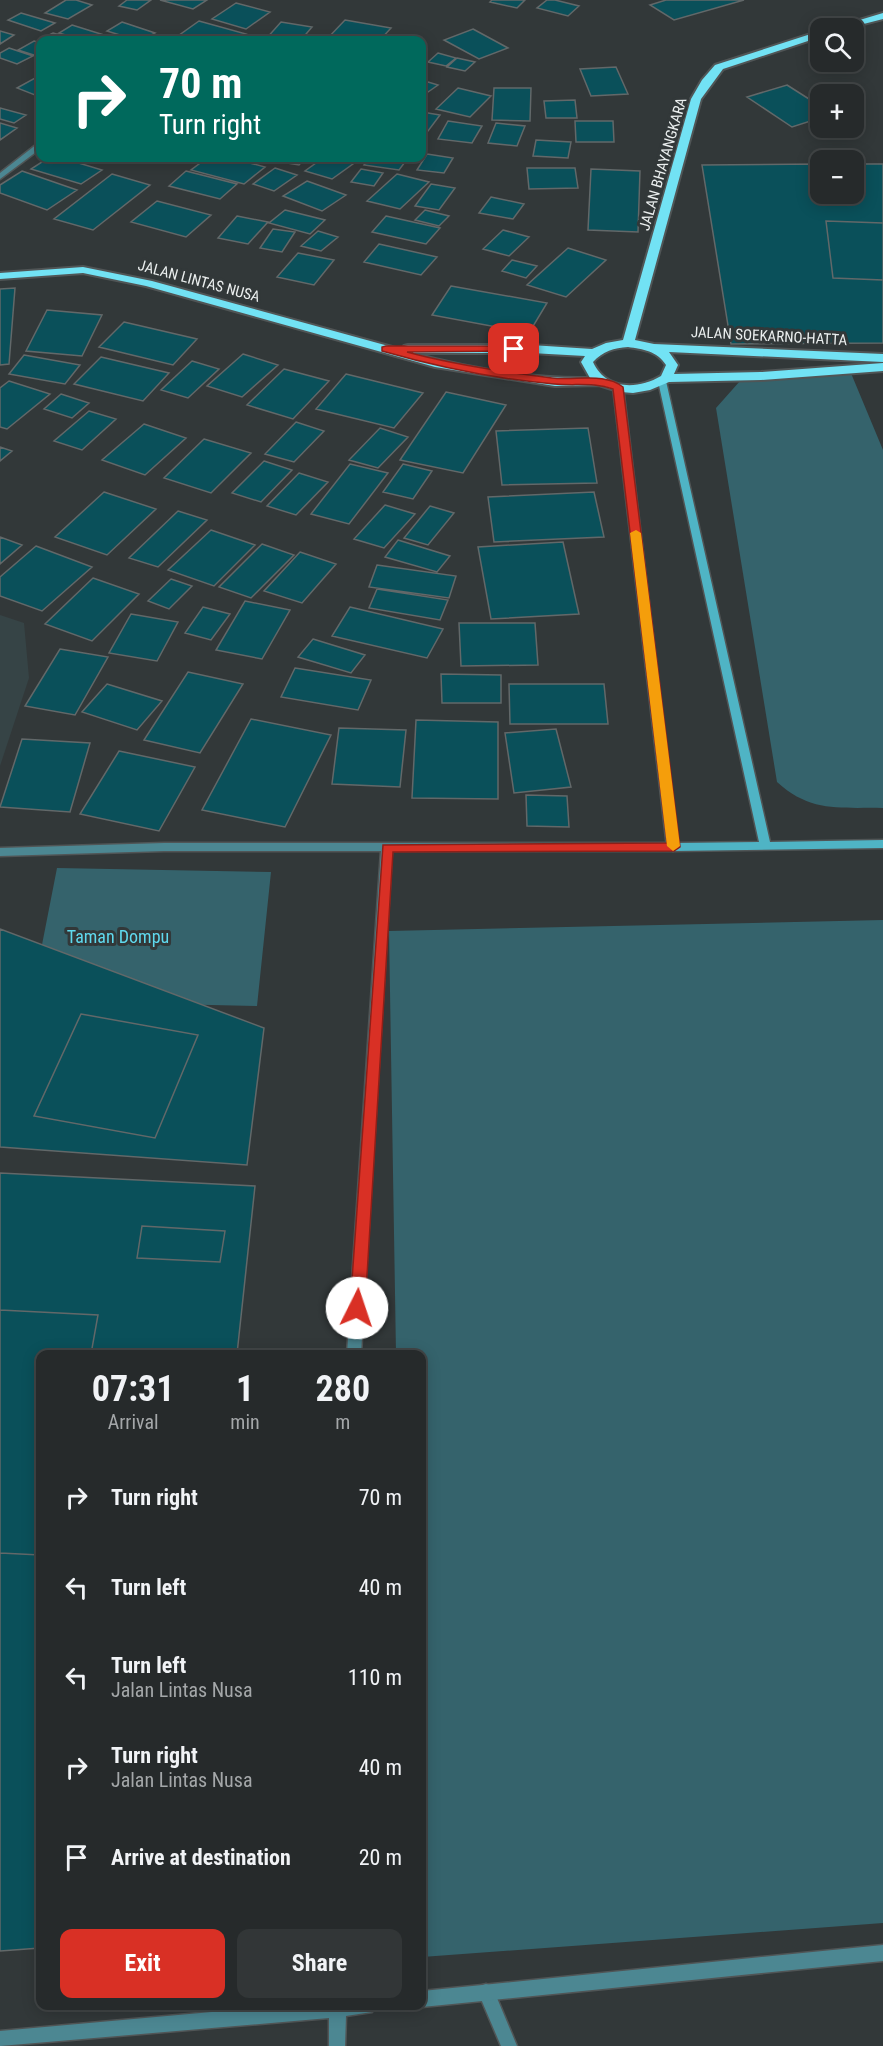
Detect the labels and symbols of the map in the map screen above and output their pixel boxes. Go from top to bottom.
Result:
street label: JALAN BHAYANGKARA [635,95,691,233]
street label: JALAN LINTAS NUSA [136,256,262,306]
pin [488,323,539,374]
street label: JALAN SOEKARNO-HATTA [690,323,848,349]
park label: Taman Dompu [67,926,169,947]
position arrow [325,1276,389,1340]

